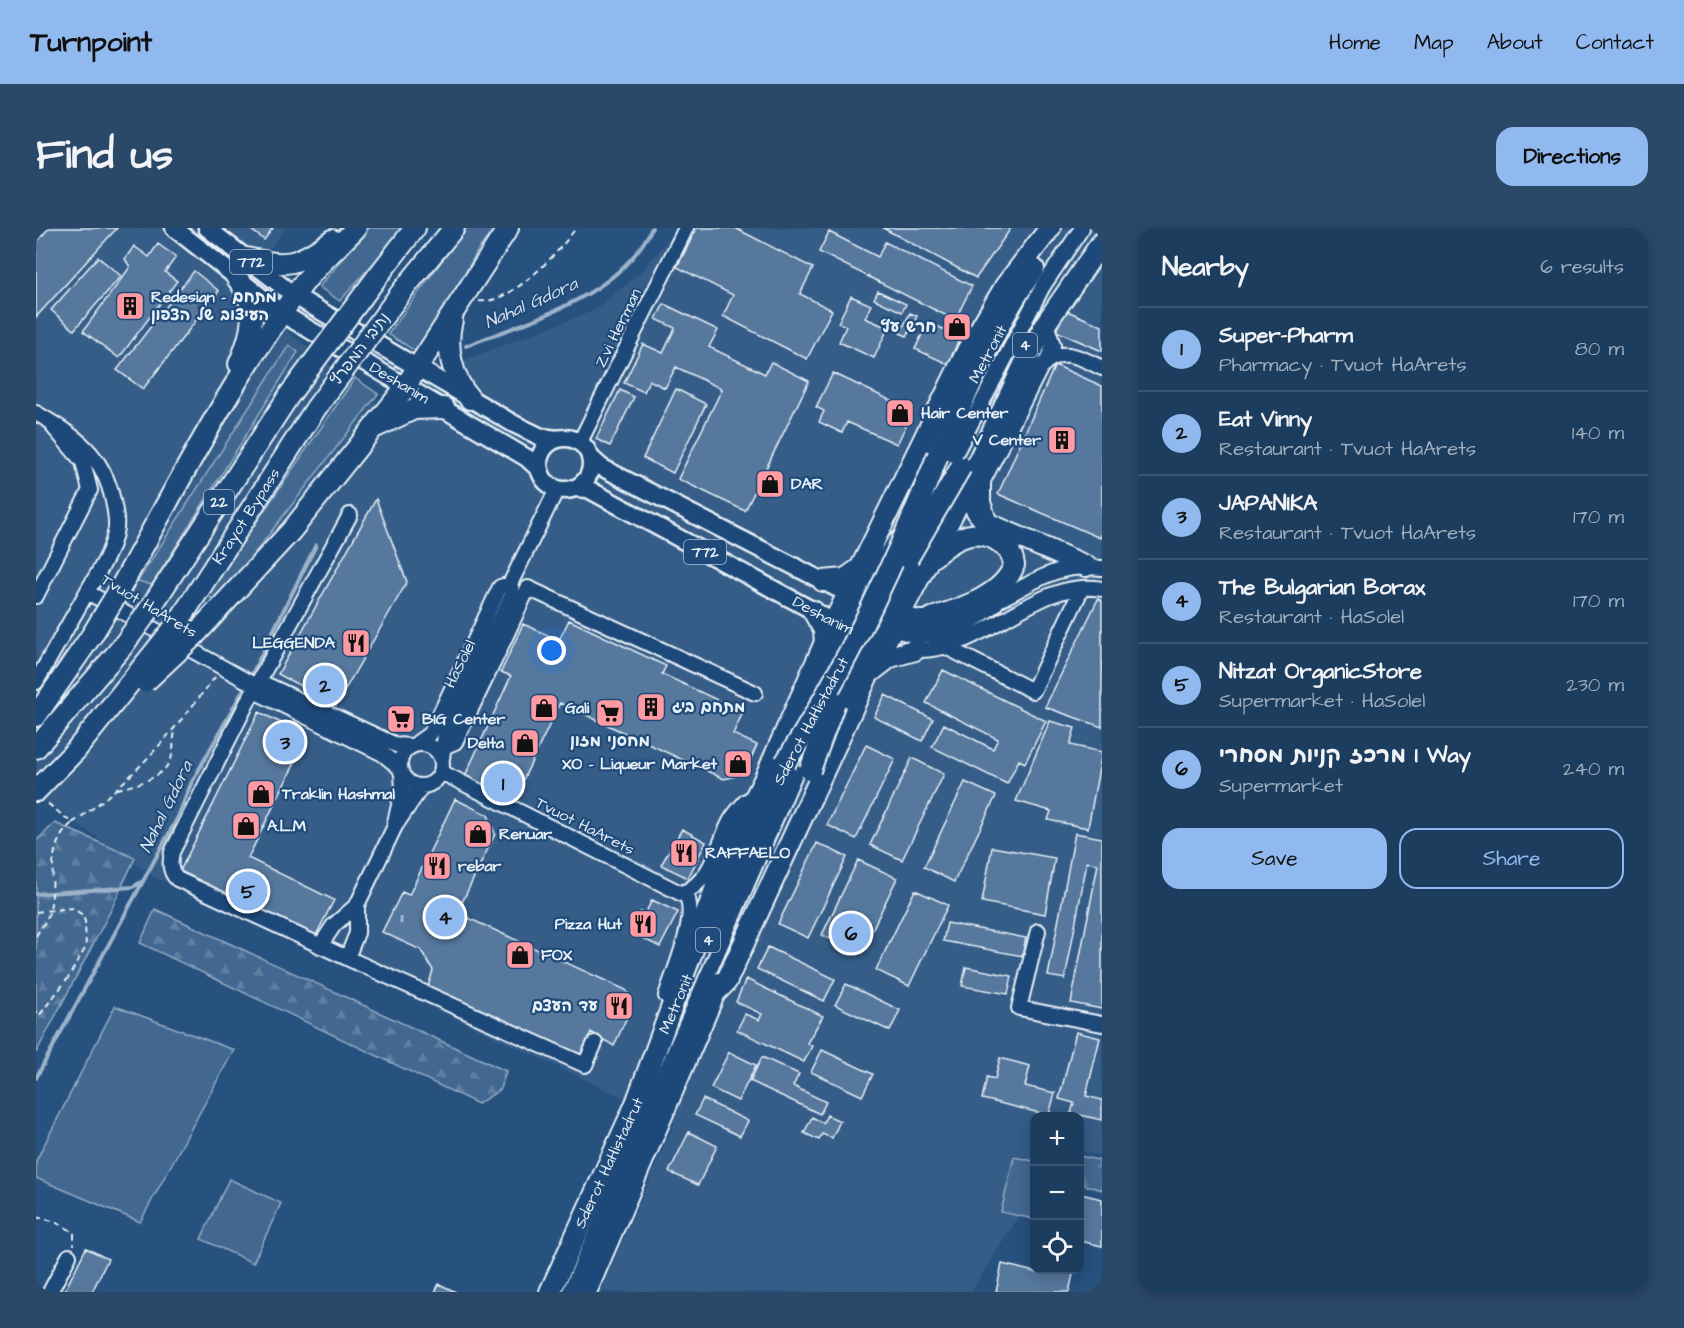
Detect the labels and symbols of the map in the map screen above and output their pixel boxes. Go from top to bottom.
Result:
road number: 772 [230,250,272,274]
water label: Nahal Gdora [480,271,582,335]
street label: Zvi Herman [589,285,647,371]
place label: Redesign - מתחם העיצוב של הצפון [151,286,277,326]
building icon: Redesign - מתחם העיצוב של הצפון [114,290,146,322]
street label: נתיבי המפרץ [325,308,395,390]
shop icon: חרש עץ [941,311,973,343]
place label: חרש עץ [881,316,936,338]
street label: Metronit [963,321,1013,387]
road number: 4 [1013,333,1037,357]
street label: Deshanim [365,356,434,409]
shop icon: Hair Center [884,397,916,429]
place label: Hair Center [921,402,1009,424]
building icon: V Center [1046,424,1078,456]
place label: V Center [972,429,1041,451]
street label: Krayot Bypass [207,464,285,569]
shop icon: DAR [754,468,786,500]
place label: DAR [791,473,823,495]
road number: 22 [204,490,234,514]
road number: 772 [684,540,726,564]
street label: Tvuot HaArets [97,569,201,643]
street label: Deshanim [789,591,857,640]
restaurant icon: LEGGENDA [340,627,372,659]
place label: LEGGENDA [252,632,336,654]
street label: HaSolel [439,636,481,692]
your location [537,636,566,665]
street label: Sderot HaHistadrut [768,653,854,789]
pin: 2 [306,662,344,708]
building icon: מתחם ביג [635,691,667,723]
shop icon: Gali [528,692,560,724]
place label: מתחם ביג [672,696,745,718]
place label: Gali [565,697,590,719]
supermarket icon: מחסני מזון [594,697,626,729]
supermarket icon: BIG Center [385,703,417,735]
place label: BIG Center [422,708,505,730]
pin: 3 [266,720,304,764]
shop icon: Delta [509,727,541,759]
place label: מחסני מזון [570,730,650,752]
place label: Delta [468,732,505,754]
shop icon: XO - Liqueur Market [722,748,754,780]
place label: XO - Liqueur Market [562,753,718,775]
water label: Nahal Gdora [133,756,199,857]
pin: 1 [484,760,522,806]
shop icon: Traklin Hashmal [245,778,277,810]
place label: Traklin Hashmal [281,783,395,805]
street label: Tvuot HaArets [532,792,638,860]
shop icon: A.L.M [230,810,262,842]
place label: A.L.M [267,815,306,837]
shop icon: Renuar [462,818,494,850]
place label: Renuar [499,823,552,845]
restaurant icon: RAFFAELO [668,837,700,869]
place label: RAFFAELO [705,842,791,864]
restaurant icon: rebar [421,850,453,882]
place label: rebar [458,855,502,877]
pin: 5 [228,868,268,914]
pin: 4 [426,894,464,940]
house number: 11 [400,908,404,928]
restaurant icon: Pizza Hut [627,908,659,940]
pin: 6 [832,910,870,956]
place label: Pizza Hut [555,913,623,935]
road number: 4 [696,928,720,952]
shop icon: FOX [504,939,536,971]
place label: FOX [541,944,573,966]
street label: Metronit [654,970,699,1037]
restaurant icon: עד העצם [603,990,635,1022]
place label: עד העצם [532,995,598,1017]
street label: Sderot HaHistadrut [569,1094,649,1232]

